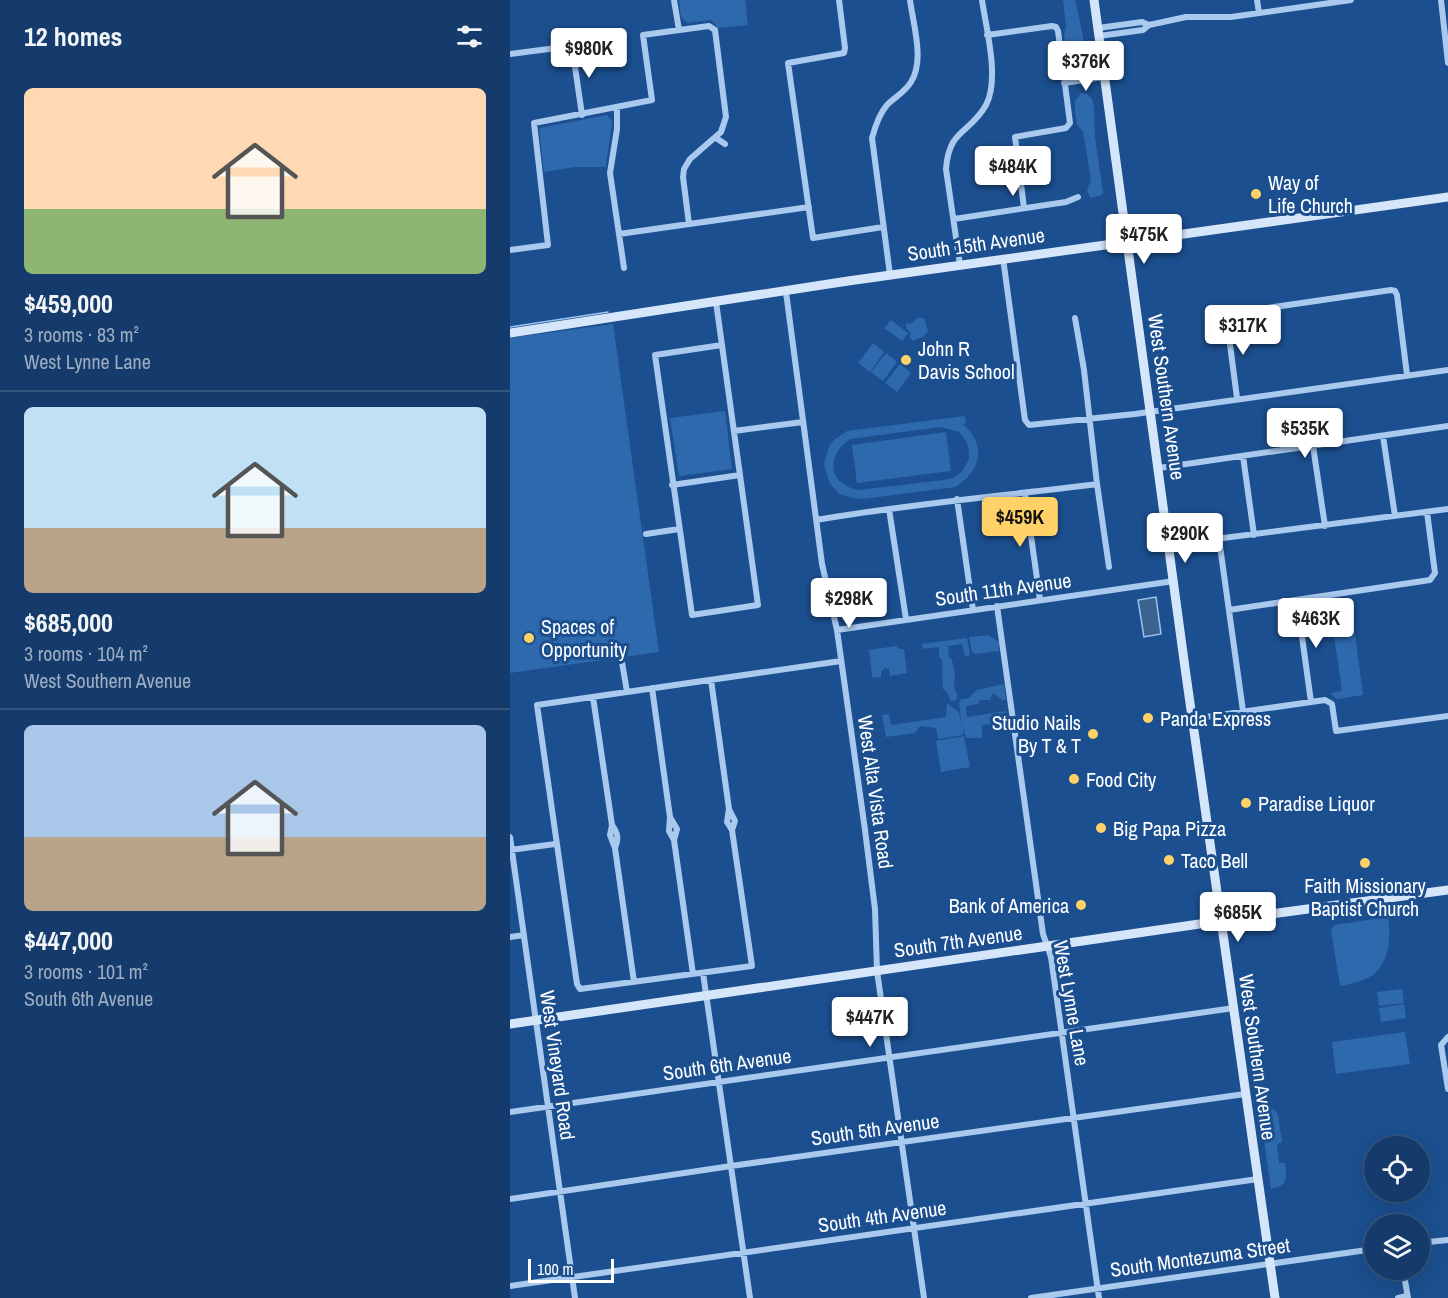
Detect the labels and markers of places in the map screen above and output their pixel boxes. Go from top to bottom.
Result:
pin: $980K [547,28,631,79]
pin: $376K [1044,41,1128,92]
pin: $484K [971,146,1055,197]
place label: Way of Life Church [1268,169,1353,219]
marker: Way of Life Church [1249,187,1263,201]
pin: $475K [1102,214,1186,265]
pin: $317K [1201,305,1285,356]
place label: John R Davis School [918,335,1015,385]
marker: John R Davis School [899,353,913,367]
pin: $535K [1263,408,1347,459]
pin: $459K [978,497,1062,548]
pin: $290K [1143,513,1227,564]
pin: $298K [807,578,891,629]
pin: $463K [1274,598,1358,649]
place label: Spaces of Opportunity [541,613,627,663]
marker: Spaces of Opportunity [522,631,536,645]
place label: Panda Express [1160,705,1271,732]
place label: Studio Nails By T & T [992,709,1081,759]
marker: Panda Express [1141,711,1155,725]
marker: Studio Nails By T & T [1086,727,1100,741]
place label: Food City [1086,766,1157,793]
marker: Food City [1067,772,1081,786]
place label: Paradise Liquor [1258,790,1375,817]
marker: Paradise Liquor [1239,796,1253,810]
place label: Big Papa Pizza [1113,815,1226,842]
marker: Big Papa Pizza [1094,821,1108,835]
place label: Taco Bell [1181,847,1248,874]
marker: Taco Bell [1162,853,1176,867]
marker: Faith Missionary Baptist Church [1358,856,1372,870]
place label: Faith Missionary Baptist Church [1304,872,1426,922]
place label: Bank of America [949,892,1069,919]
pin: $685K [1196,892,1280,943]
marker: Bank of America [1074,898,1088,912]
pin: $447K [828,997,912,1048]

